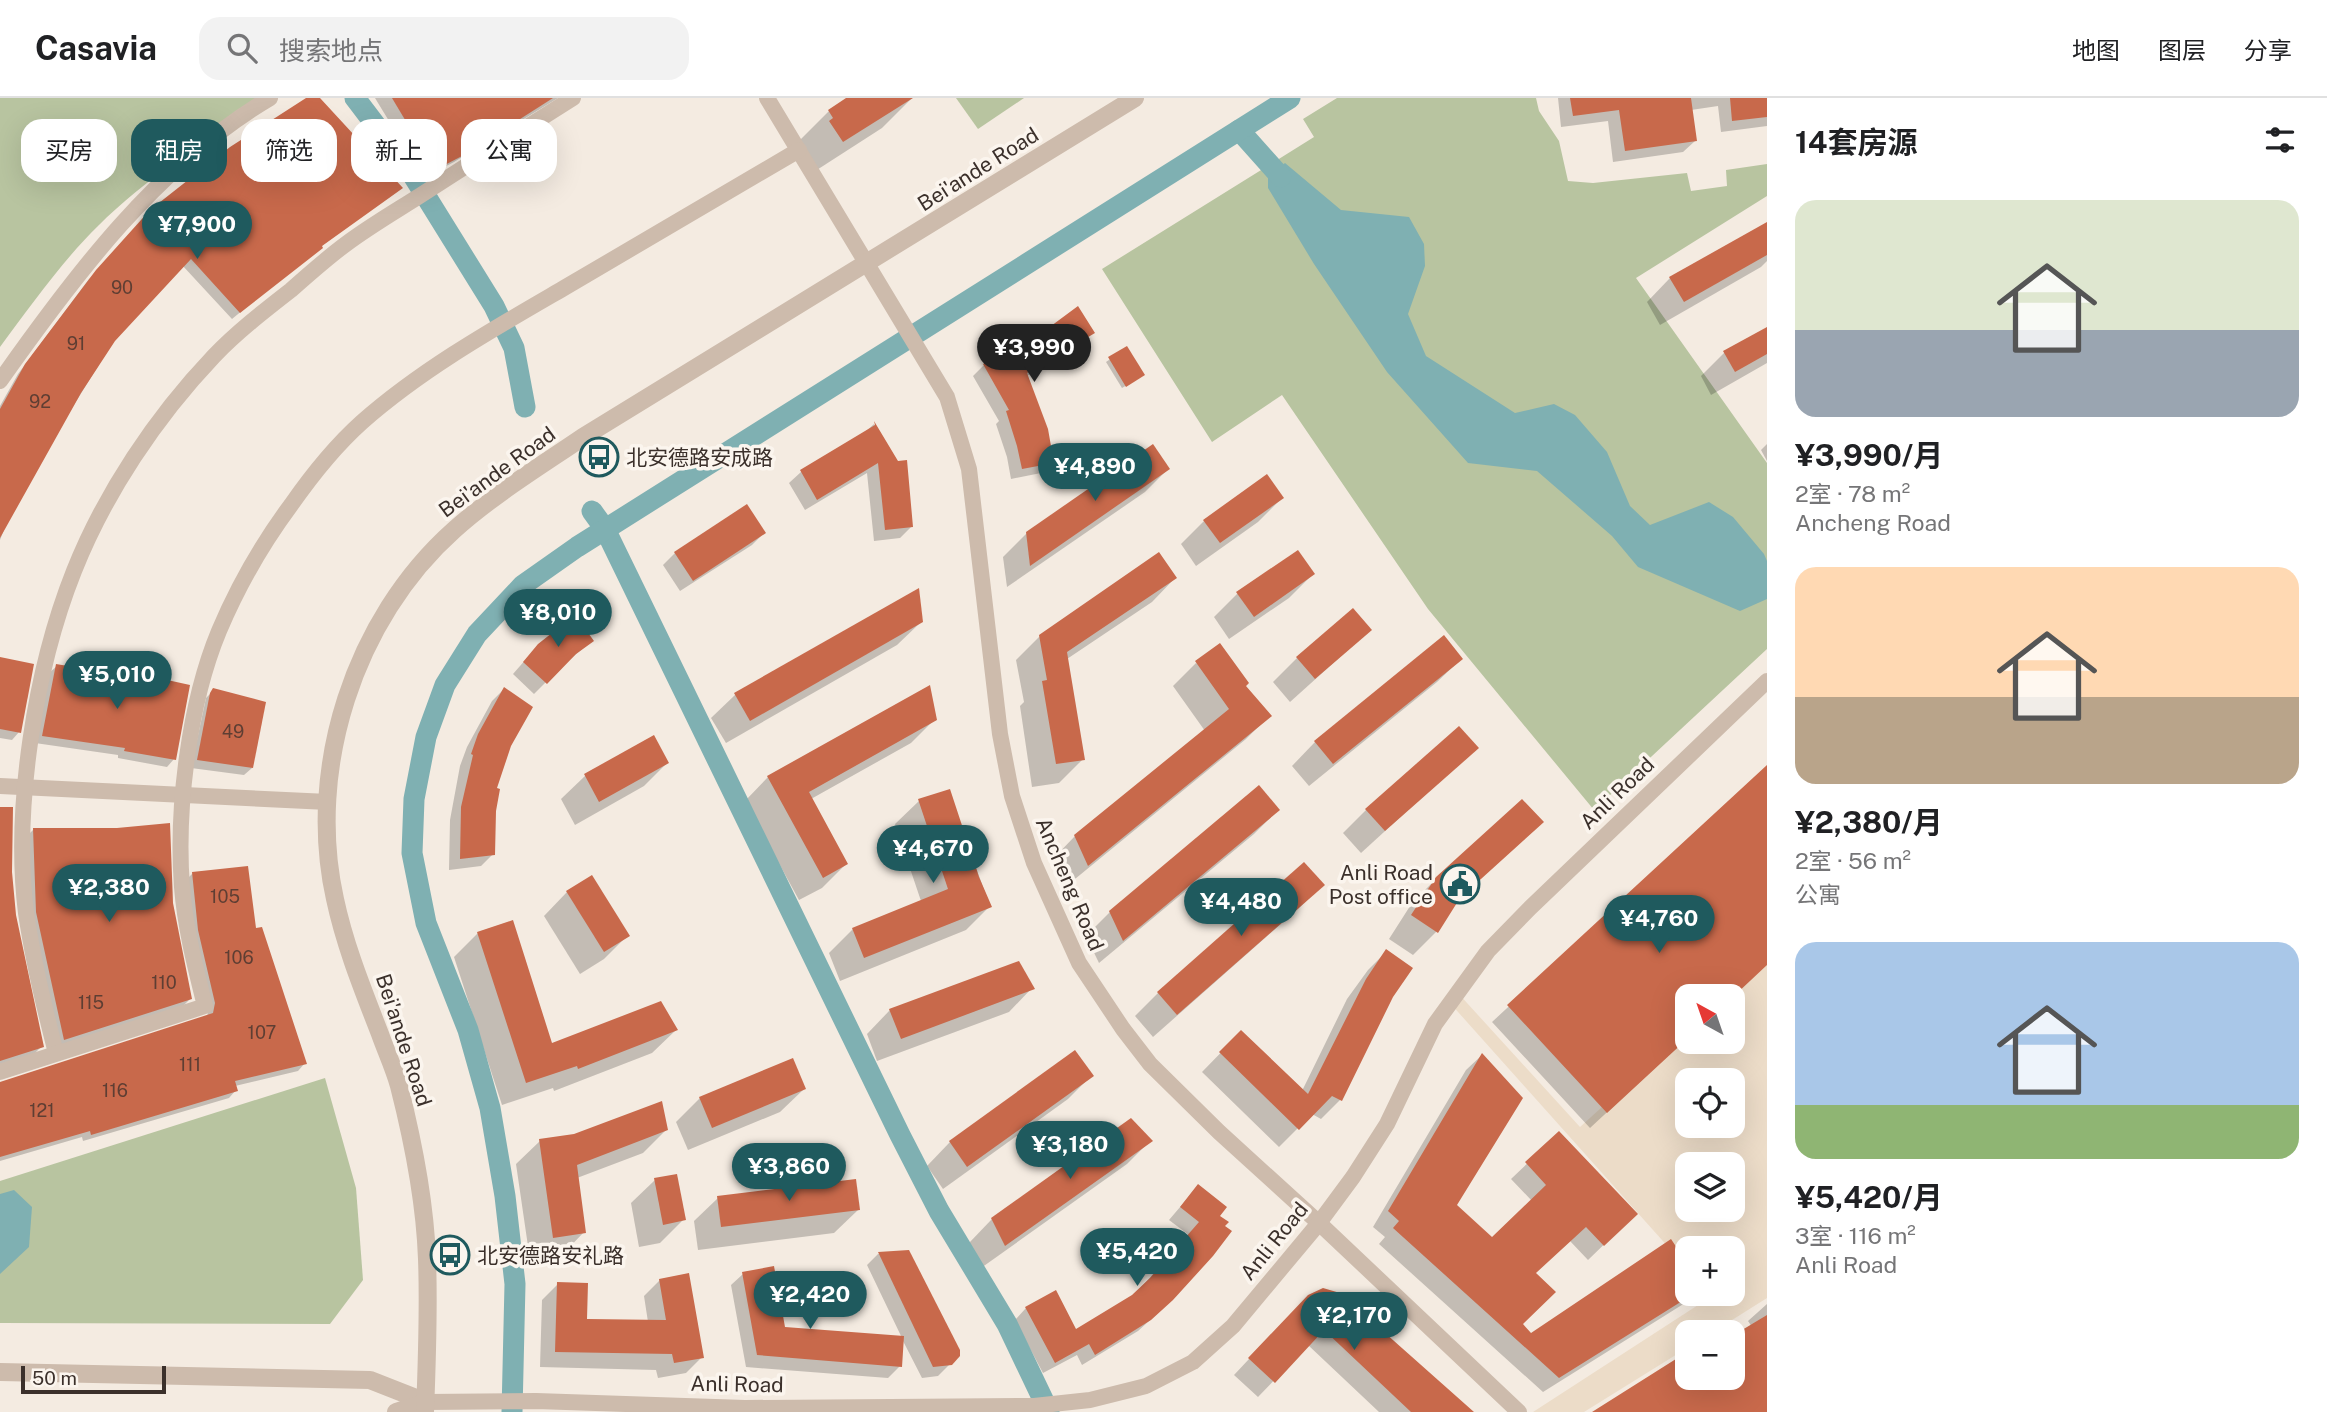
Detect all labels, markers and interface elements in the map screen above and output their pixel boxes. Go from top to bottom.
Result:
search box [199,17,689,80]
text: Casavia [35,29,157,67]
icon: search [223,29,261,67]
text: 搜索地点 [279,35,383,66]
text: 地图 [2072,36,2120,64]
text: 图层 [2158,36,2206,64]
text: 分享 [2244,36,2292,64]
chip: 买房 [21,119,117,182]
chip: 租房 [131,119,227,182]
chip: 筛选 [241,119,337,182]
chip: 新上 [351,119,447,182]
chip: 公寓 [461,119,557,182]
icon: filters [2261,121,2299,159]
street label: Bei'ande Road [913,122,1043,216]
text: 14套房源 [1795,124,1918,160]
pin: ¥7,900 [140,202,254,261]
text: ¥7,900 [158,210,236,237]
icon: home [1984,245,2110,371]
house number: 90 [111,277,133,298]
pin: ¥3,990 [977,324,1091,384]
house number: 91 [67,333,85,354]
text: ¥3,990 [993,333,1075,360]
house number: 92 [29,391,51,412]
street label: Bei'ande Road [434,421,560,523]
bus stop icon: 北安德路安成路 [578,436,620,478]
text: ¥3,990/月 [1795,437,1943,473]
pin: ¥4,890 [1038,444,1152,503]
place label: 北安德路安成路 [626,445,773,470]
text: ¥4,890 [1054,452,1136,479]
text: 2室 · 78 m² [1795,480,1910,507]
text: Ancheng Road [1795,509,1951,536]
pin: ¥8,010 [501,589,615,649]
text: ¥8,010 [520,598,596,625]
icon: home [1984,613,2110,739]
pin: ¥5,010 [60,652,174,711]
text: ¥5,010 [79,660,155,687]
house number: 49 [222,721,244,742]
street label: Anli Road [1575,752,1659,834]
text: ¥2,380/月 [1795,804,1943,840]
street label: Ancheng Road [1031,814,1109,954]
pin: ¥4,670 [876,826,990,885]
text: ¥4,670 [893,834,973,861]
text: 2室 · 56 m² [1795,847,1911,874]
place label: Anli Road Post office [1329,860,1433,909]
public building icon: Anli Road Post office [1439,863,1481,905]
pin: ¥2,380 [52,864,166,924]
text: ¥2,380 [68,873,150,900]
pin: ¥4,480 [1184,878,1298,938]
text: 公寓 [1795,881,1841,908]
house number: 105 [210,886,240,907]
text: ¥4,480 [1200,887,1282,914]
pin: ¥4,760 [1602,896,1716,955]
text: ¥4,760 [1620,904,1698,931]
house number: 106 [224,947,254,968]
street label: Bei'ande Road [371,971,437,1109]
house number: 110 [151,972,177,993]
north arrow [1675,984,1745,1054]
map controls [1675,984,1745,1390]
icon: home [1984,987,2110,1113]
house number: 115 [78,992,104,1013]
house number: 107 [248,1022,276,1043]
house number: 111 [179,1054,201,1075]
button: locate [1675,1068,1745,1138]
house number: 116 [102,1080,128,1101]
house number: 121 [29,1100,55,1121]
pin: ¥3,180 [1013,1122,1127,1181]
text: ¥3,180 [1032,1130,1108,1157]
pin: ¥3,860 [732,1144,846,1203]
text: ¥3,860 [748,1152,830,1179]
button: layers [1675,1152,1745,1222]
text: ¥5,420/月 [1795,1179,1943,1215]
street label: Anli Road [1235,1197,1313,1285]
text: 3室 · 116 m² [1795,1222,1916,1249]
pin: ¥5,420 [1080,1228,1194,1288]
bus stop icon: 北安德路安礼路 [429,1234,471,1276]
button: + [1675,1236,1745,1306]
text: ¥5,420 [1096,1237,1178,1264]
place label: 北安德路安礼路 [477,1243,624,1268]
text: Anli Road [1795,1251,1897,1278]
pin: ¥2,420 [753,1272,867,1331]
text: ¥2,420 [770,1280,850,1307]
pin: ¥2,170 [1297,1292,1411,1352]
text: ¥2,170 [1317,1301,1391,1328]
button: − [1675,1320,1745,1390]
scale bar [21,1363,166,1395]
text: 50 m [32,1367,77,1389]
street label: Anli Road [690,1371,784,1397]

